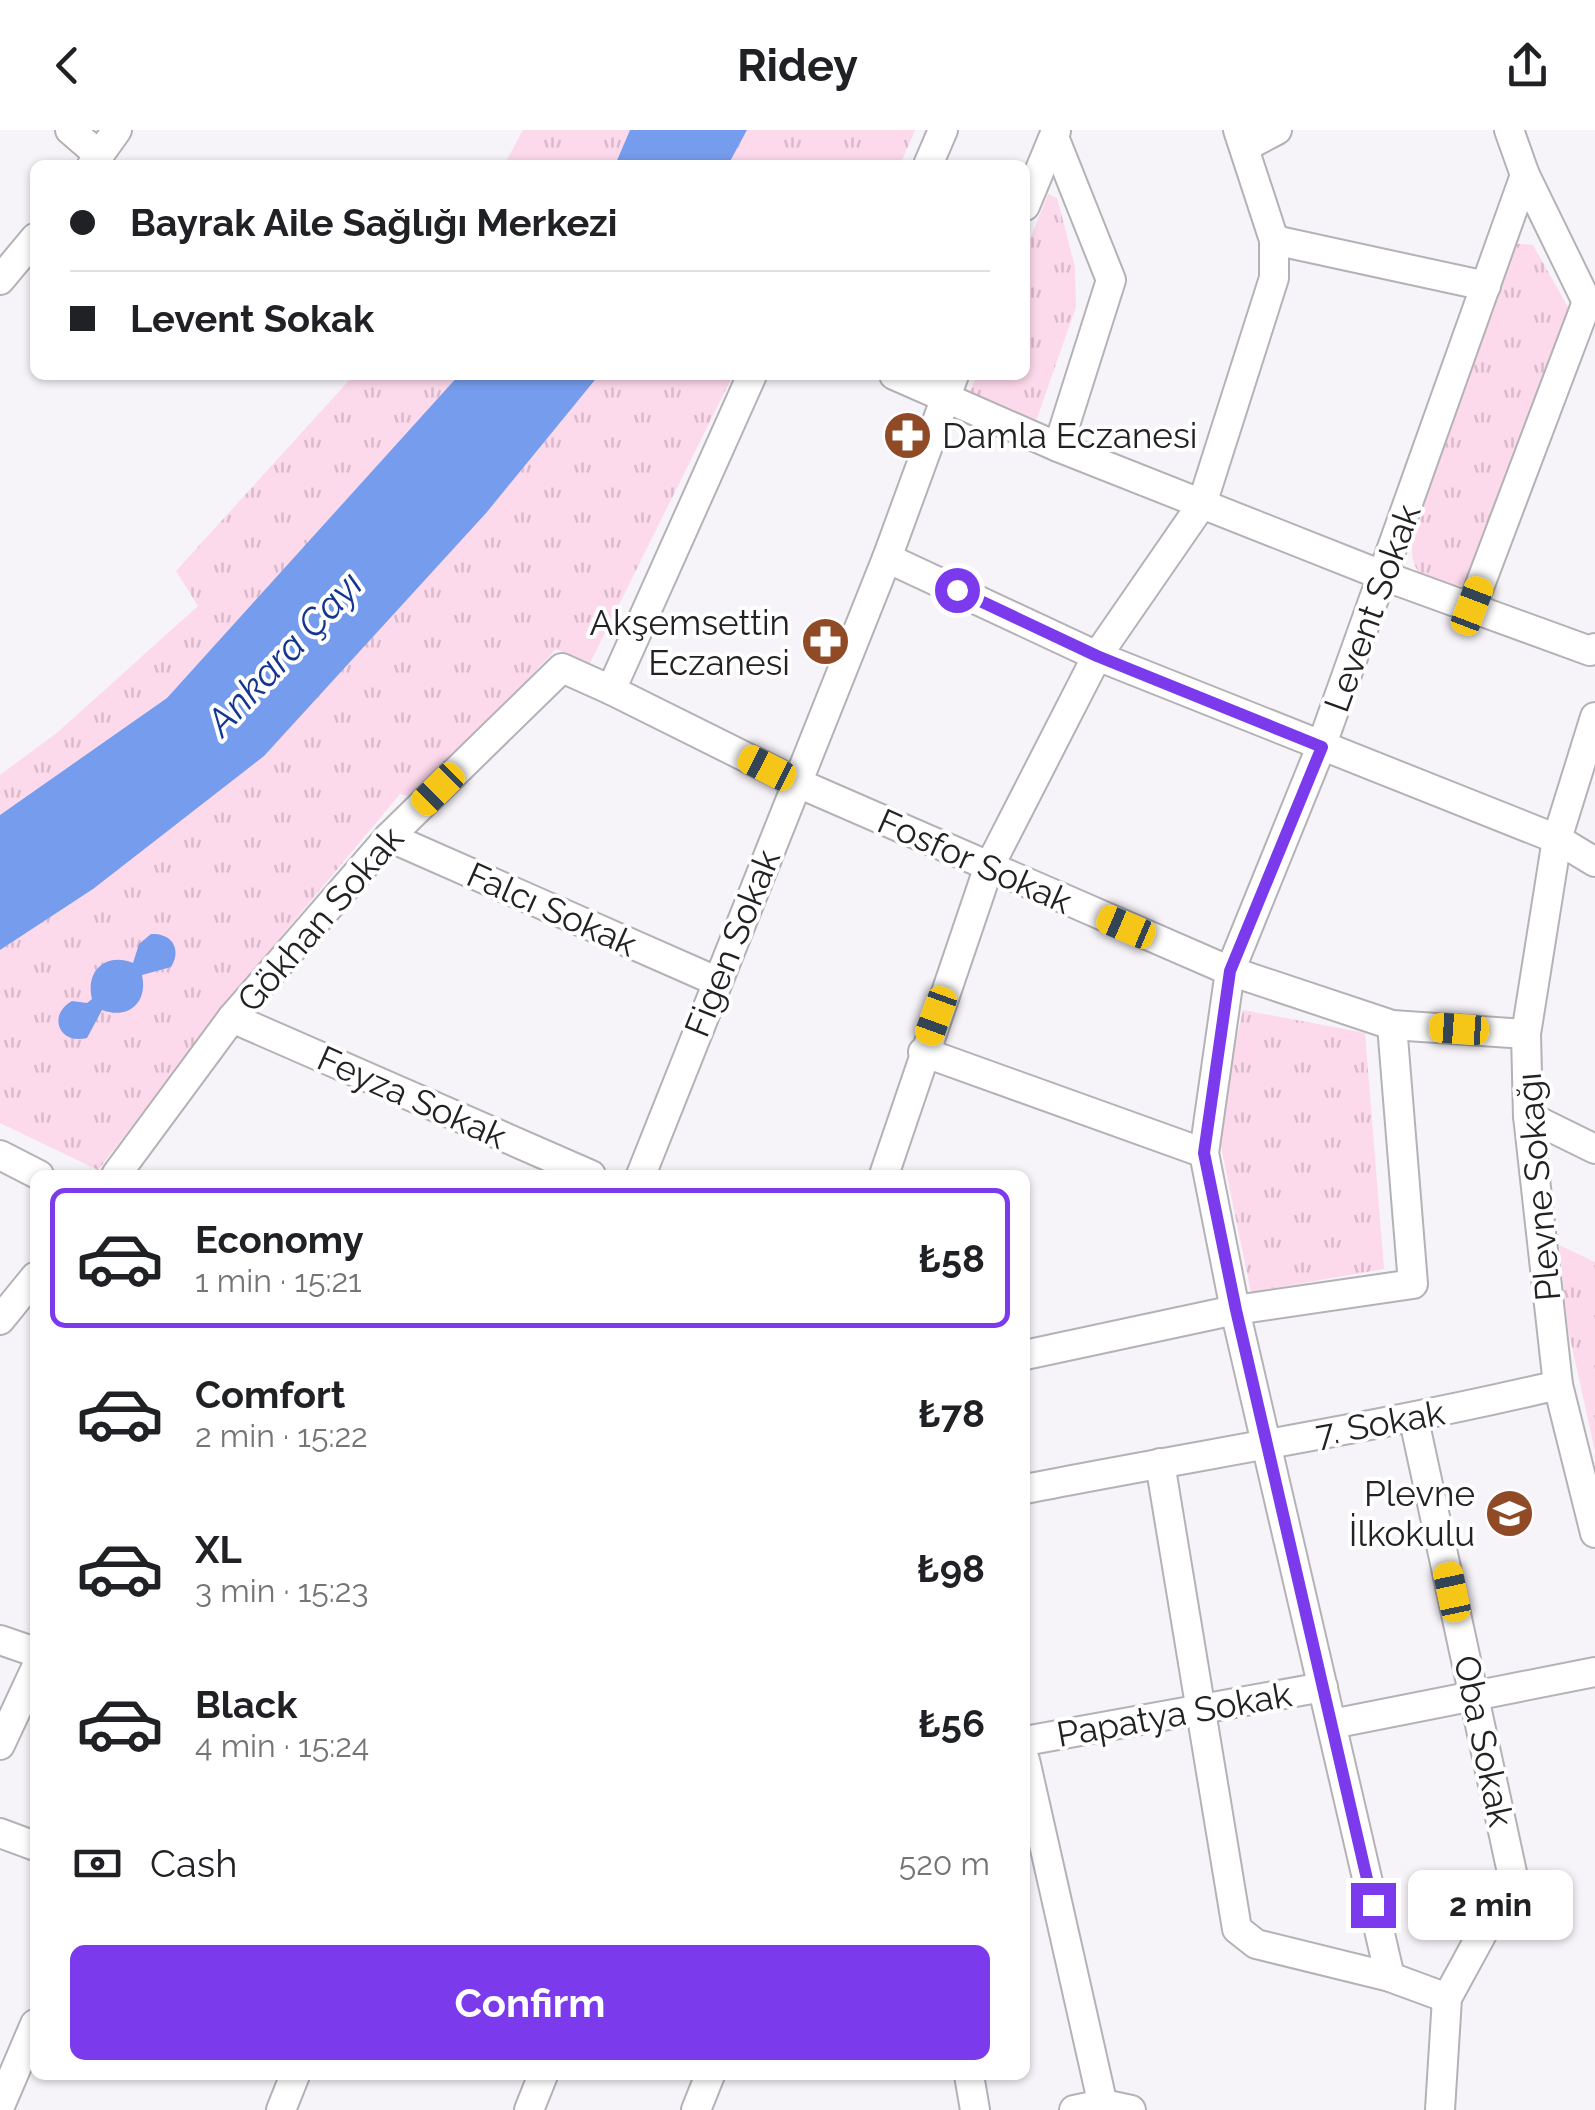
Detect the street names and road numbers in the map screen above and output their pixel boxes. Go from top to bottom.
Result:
street label: Levent Sokak [1316,498,1429,717]
street label: Fosfor Sokak [872,800,1079,922]
street label: Gökhan Sokak [229,818,412,1020]
street label: Figen Sokak [676,843,788,1042]
street label: Falcı Sokak [461,853,643,965]
street label: Feyza Sokak [311,1037,513,1157]
street label: Plevne Sokağı [1508,1071,1568,1303]
street label: 7. Sokak [1312,1391,1448,1454]
street label: Oba Sokak [1446,1652,1522,1831]
street label: Papatya Sokak [1053,1673,1295,1755]

